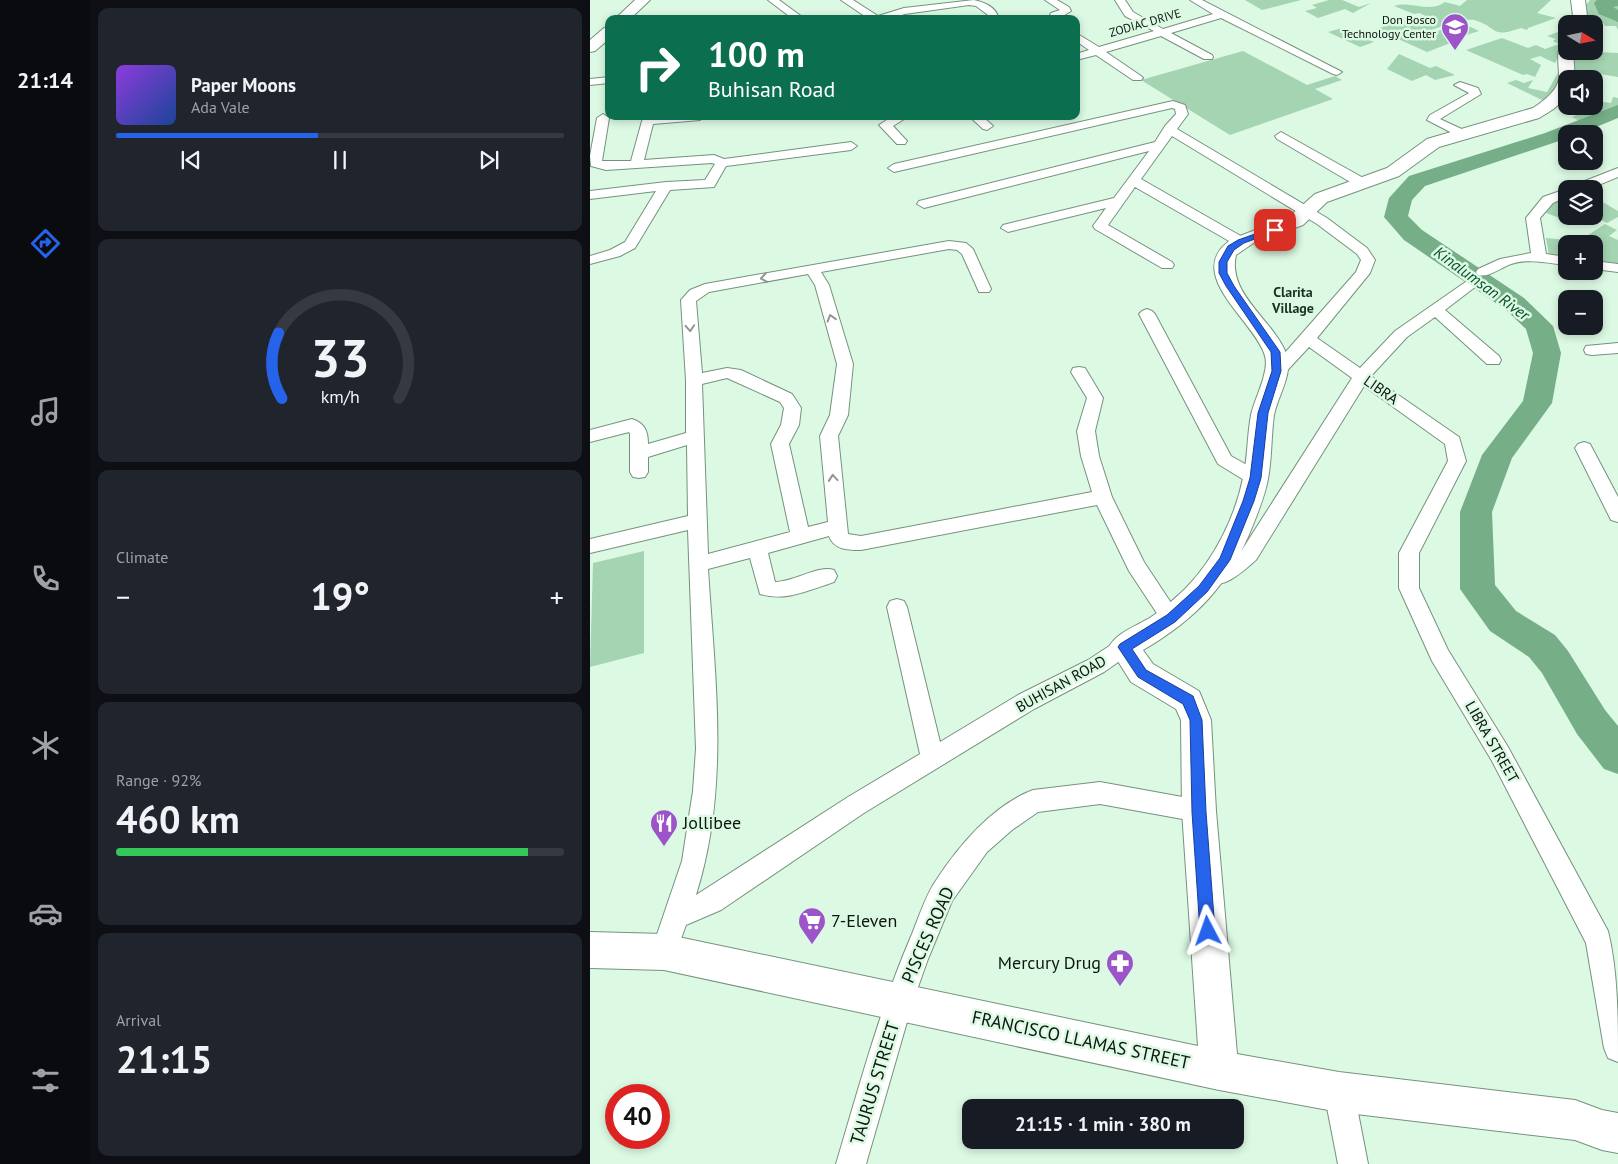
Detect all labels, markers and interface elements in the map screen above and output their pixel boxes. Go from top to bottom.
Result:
street label: ZODIAC DRIVE [1107,5,1182,40]
place label: Don Bosco Technology Center [1342,12,1436,41]
school or university icon: Don Bosco Technology Center [1440,12,1470,51]
north arrow [1558,15,1602,60]
map controls [1558,15,1603,335]
text: 100 m [708,31,805,77]
icon: right [625,35,690,100]
text: 21:14 [17,66,73,94]
button: sound [1558,70,1603,115]
text: Paper Moons [191,73,296,97]
text: Buhisan Road [708,75,835,103]
text: Ada Vale [191,97,250,117]
button: search [1558,125,1603,170]
icon: previous [177,146,205,174]
icon: pause [326,146,354,174]
icon: next [475,146,503,174]
button: layers [1558,180,1603,225]
pin [1254,209,1296,251]
icon: arrive [1261,216,1289,244]
icon: directions [28,226,63,261]
button: + [1558,235,1603,280]
water label: Kinalumsan River [1430,242,1535,325]
one-way arrow [760,273,769,283]
district label: Clarita Village [1271,283,1314,317]
button: − [1558,290,1603,335]
one-way arrow [826,314,836,322]
text: 33 [311,324,369,391]
one-way arrow [684,324,695,332]
street label: LIBRA [1360,371,1403,408]
text: km/h [320,385,360,408]
icon: music [28,394,63,429]
one-way arrow [828,474,839,482]
text: Climate [116,547,168,567]
icon: phone [28,561,63,596]
text: 19° [310,571,370,620]
text: − [116,578,130,615]
text: + [550,578,564,615]
street label: BUHISAN ROAD [1012,651,1109,716]
street label: LIBRA STREET [1461,698,1524,787]
icon: climate [28,728,63,763]
text: Range · 92% [116,770,201,790]
text: 460 km [116,794,240,843]
restaurant icon: Jollibee [649,808,679,847]
place label: Jollibee [682,811,741,834]
street label: PISCES ROAD [896,883,959,987]
icon: car [28,896,63,931]
position arrow [1181,904,1233,956]
supermarket icon: 7-Eleven [797,906,827,945]
place label: 7-Eleven [831,909,897,932]
pharmacy icon: Mercury Drug [1105,948,1135,987]
place label: Mercury Drug [998,951,1101,974]
street label: FRANCISCO LLAMAS STREET [970,1005,1192,1074]
text: Arrival [116,1010,161,1030]
street label: TAURUS STREET [845,1019,904,1147]
text: 21:15 [116,1034,212,1083]
icon: filters [28,1063,63,1098]
speed limit sign: 40 [605,1084,670,1149]
text: 21:15 · 1 min · 380 m [1015,1112,1191,1136]

